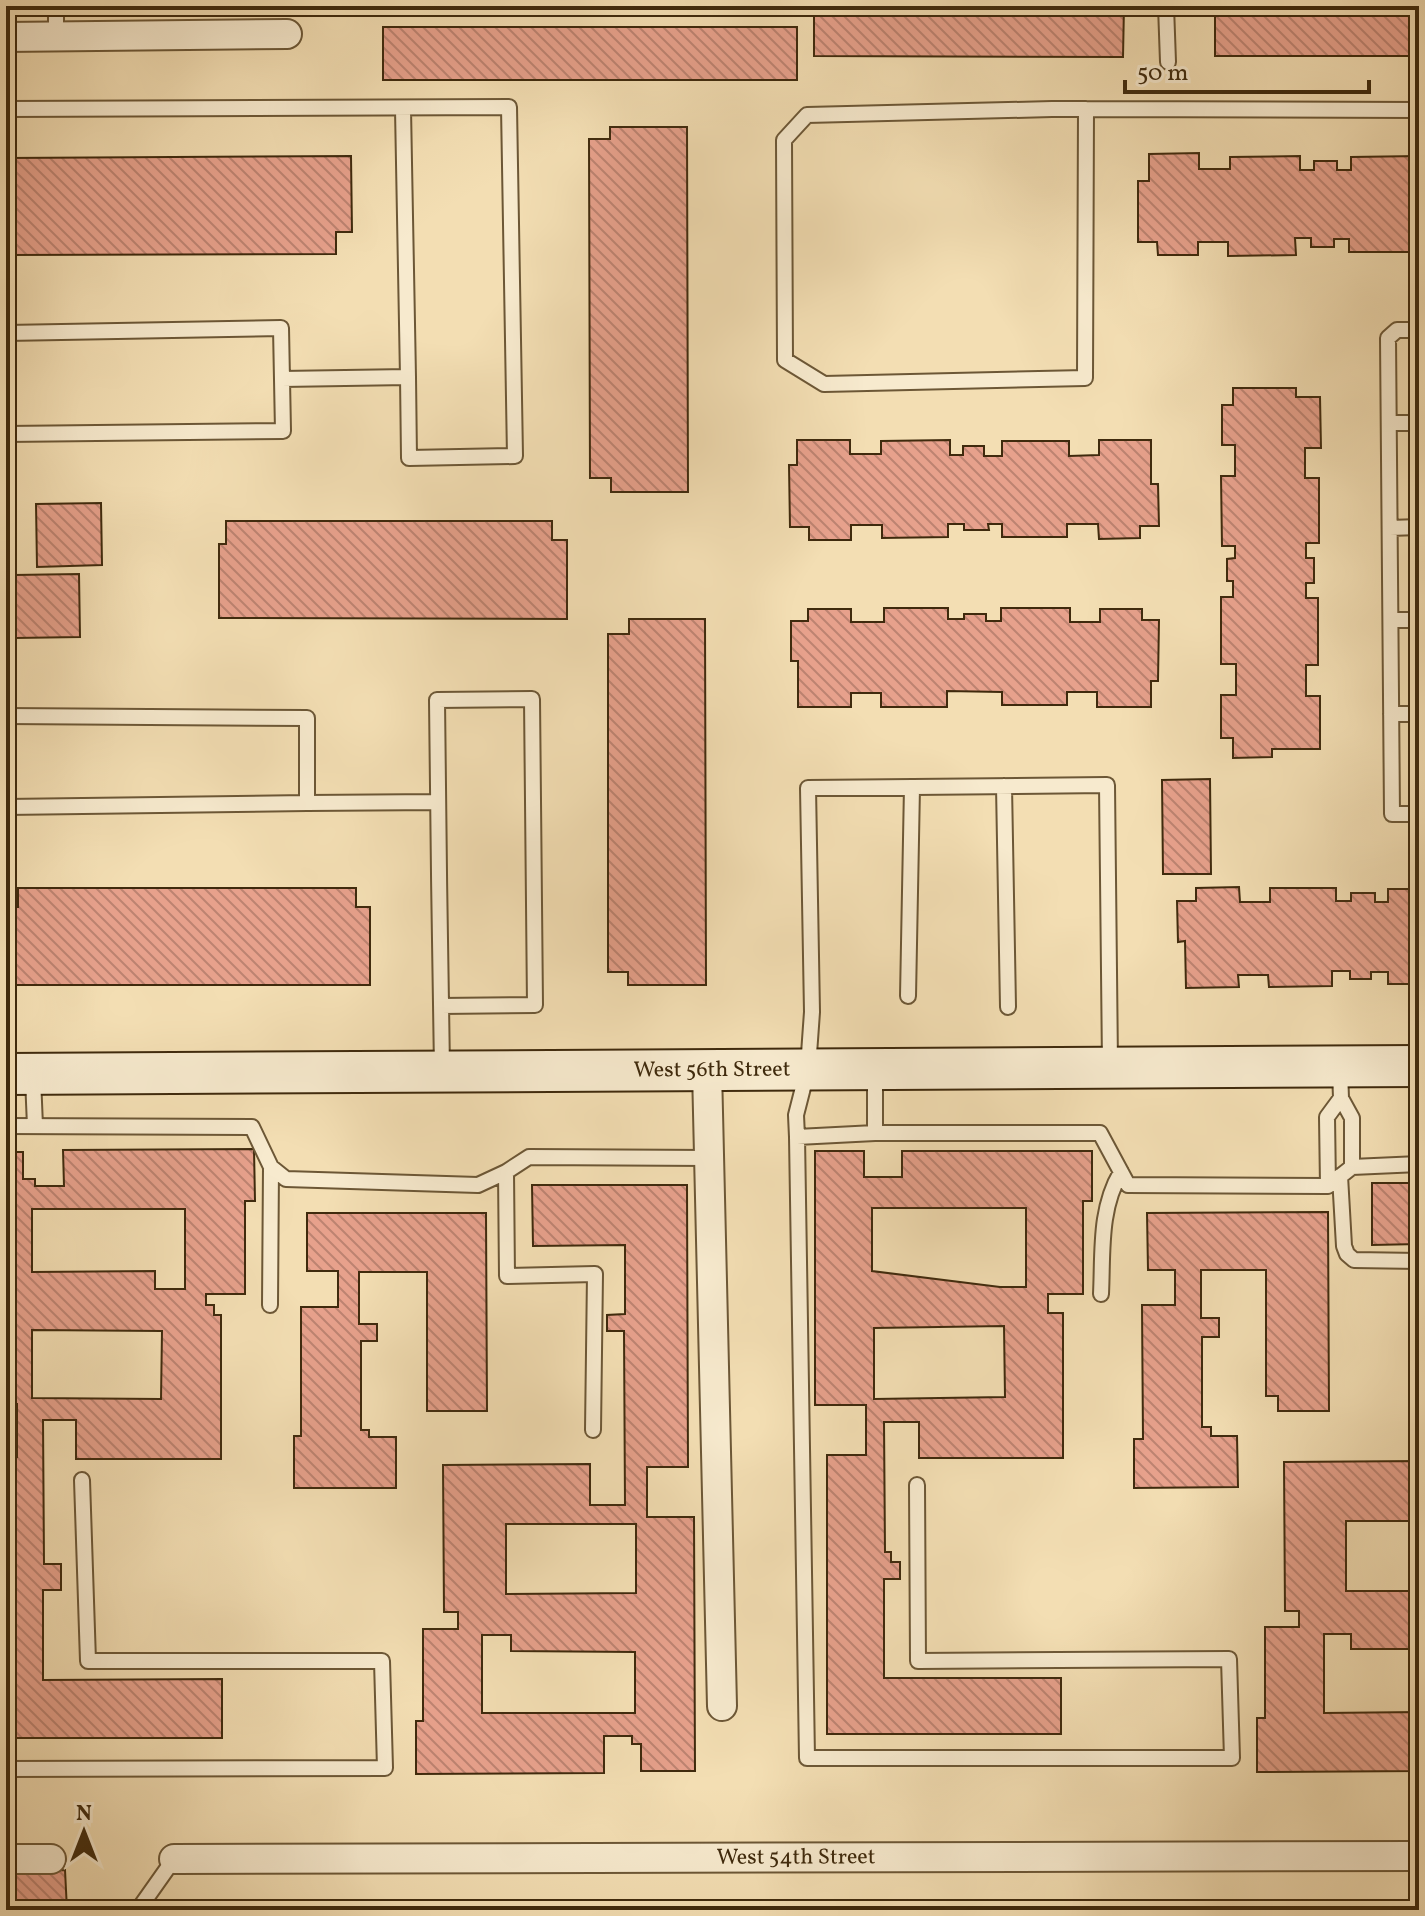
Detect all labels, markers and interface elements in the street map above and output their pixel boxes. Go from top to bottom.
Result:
scale bar [1125,44,1369,94]
text: 50 m [1137,57,1189,91]
street label: West 56th Street [633,1054,791,1086]
north arrow [44,1792,124,1872]
text: N [76,1799,92,1830]
street label: West 54th Street [716,1842,876,1873]

